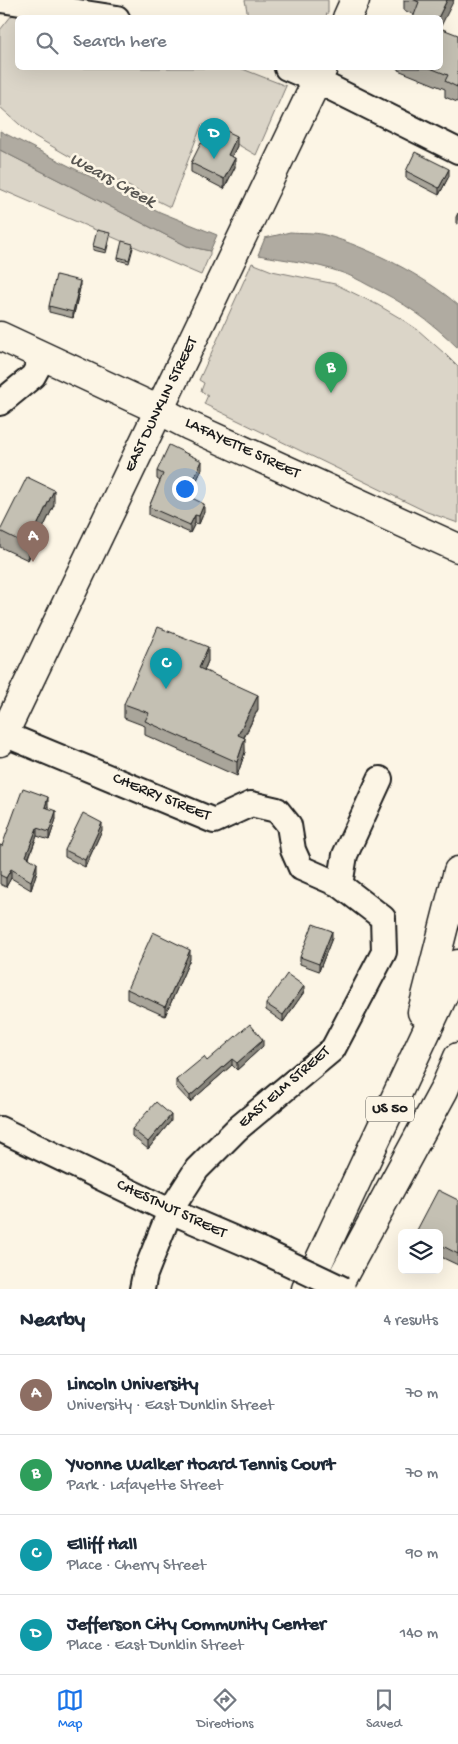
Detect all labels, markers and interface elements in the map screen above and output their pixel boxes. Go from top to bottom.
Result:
search box [15,15,443,70]
icon: search [33,29,61,57]
text: Search here [73,31,167,54]
pin: D [198,118,230,159]
water label: Wears Creek [66,149,160,214]
street label: EAST DUNKLIN STREET [121,334,203,476]
pin: B [315,352,347,393]
street label: LAFAYETTE STREET [182,414,303,484]
your location [172,476,198,502]
pin: A [17,521,49,562]
pin: C [150,648,182,689]
street label: CHERRY STREET [109,770,213,827]
street label: EAST ELM STREET [235,1042,335,1133]
road number: US 50 [366,1096,414,1122]
street label: CHESTNUT STREET [113,1176,230,1244]
map controls [398,1229,443,1274]
button: layers [398,1229,443,1274]
text: Nearby [20,1309,85,1334]
text: 4 results [383,1312,438,1331]
text: Lincoln University [67,1374,198,1397]
text: A [31,1385,41,1404]
text: 70 m [405,1385,438,1404]
text: University · East Dunklin Street [67,1397,273,1416]
text: Yvonne Walker Hoard Tennis Court [67,1454,335,1477]
text: B [32,1465,40,1484]
text: 70 m [405,1465,438,1484]
text: Park · Lafayette Street [67,1477,223,1496]
text: Elliff Hall [67,1534,137,1557]
text: C [32,1545,40,1564]
text: 90 m [406,1545,438,1564]
text: Place · Cherry Street [67,1557,206,1576]
text: Jefferson City Community Center [67,1614,326,1637]
text: D [31,1625,41,1644]
text: 140 m [400,1625,438,1644]
text: Place · East Dunklin Street [67,1637,243,1656]
tab: Map [56,1686,84,1733]
tab: Directions [197,1686,254,1733]
tab: Saved [366,1686,402,1733]

